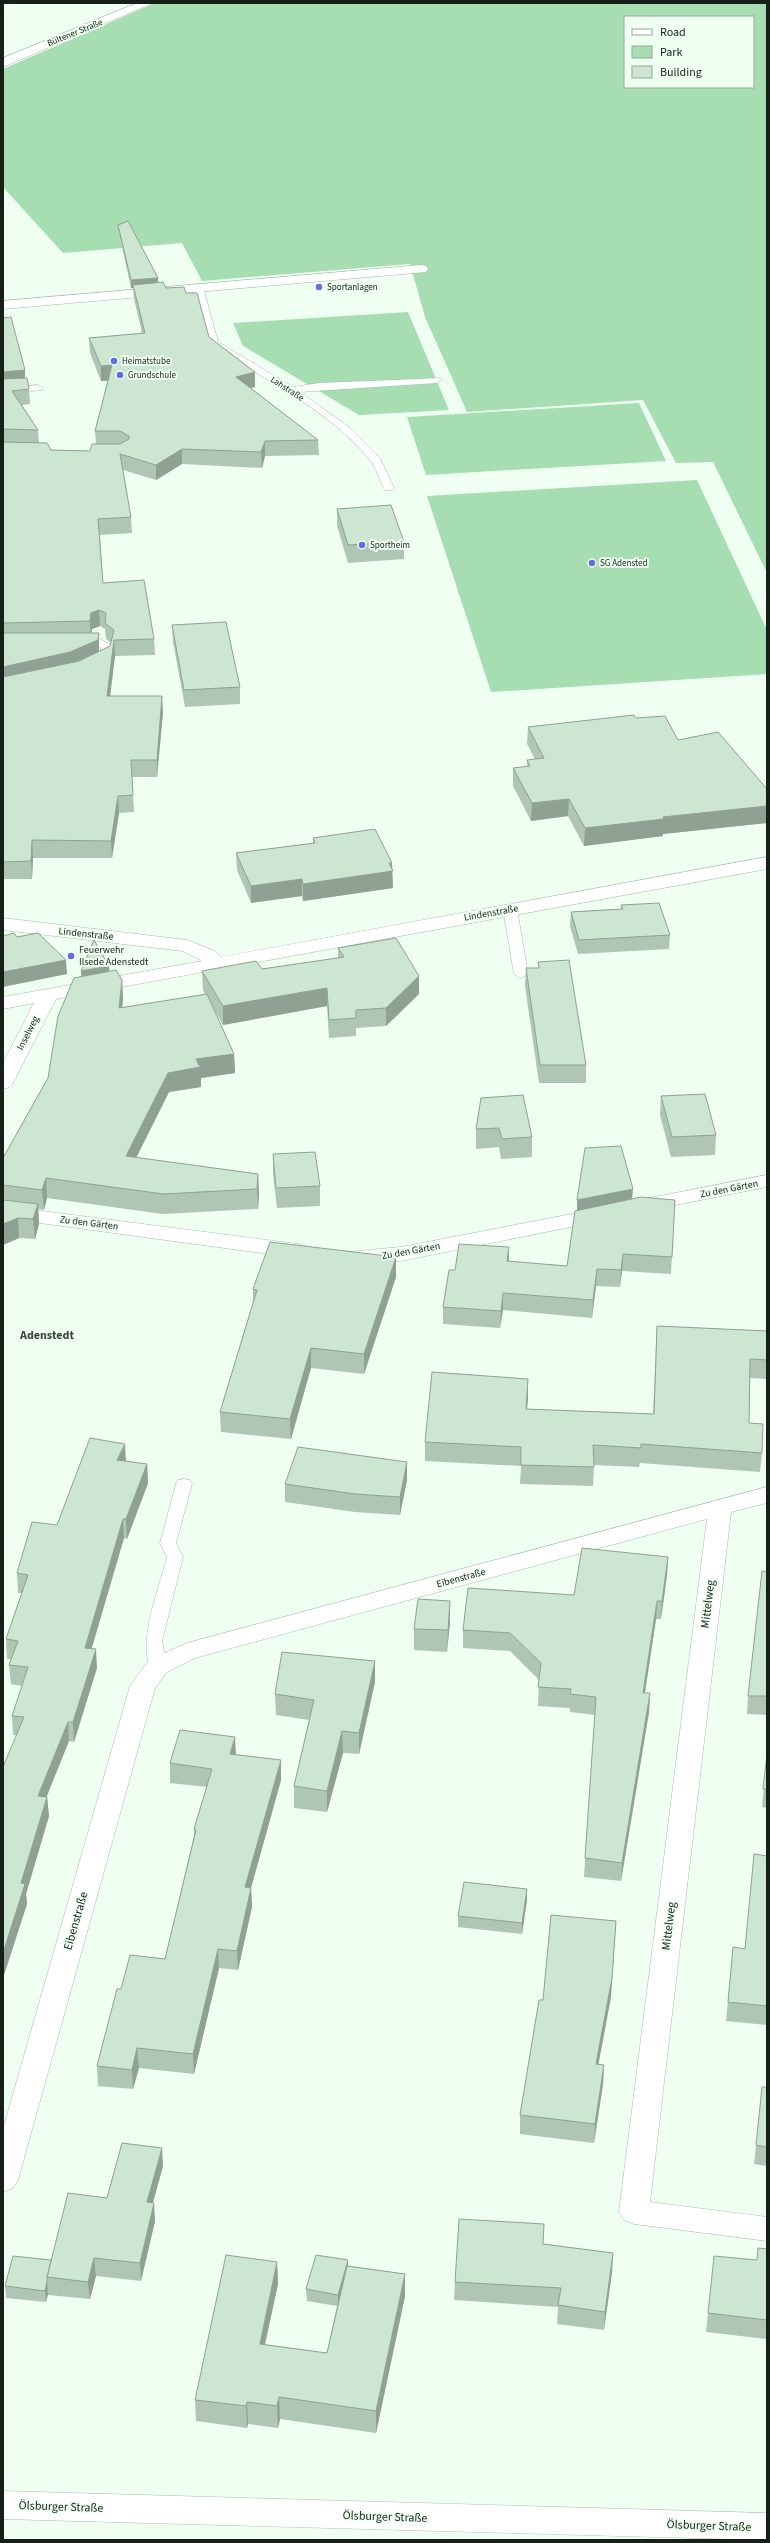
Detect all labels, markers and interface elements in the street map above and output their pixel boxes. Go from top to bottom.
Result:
street label: Bültener Straße [45,16,105,50]
legend [624,16,754,88]
text: Road [660,24,686,41]
text: Park [660,44,682,61]
text: Building [660,64,702,81]
place label: Sportanlagen [327,281,378,294]
marker: Sportanlagen [314,282,324,292]
place label: Heimatstube [122,355,171,368]
marker: Heimatstube [109,356,119,366]
place label: Grundschule [128,369,176,382]
marker: Grundschule [115,370,125,380]
street label: Lahstraße [268,373,307,405]
place label: Sportheim [370,539,410,552]
marker: Sportheim [357,540,367,550]
place label: SG Adensted [600,557,647,570]
marker: SG Adensted [587,558,597,568]
street label: Lindenstraße [463,901,519,925]
street label: Lindenstraße [58,924,114,944]
place label: Feuerwehr Ilsede Adenstedt [79,943,149,969]
marker: Feuerwehr Ilsede Adenstedt [66,951,76,961]
street label: Inselweg [13,1013,43,1053]
street label: Zu den Gärten [699,1177,759,1201]
street label: Zu den Gärten [59,1212,119,1234]
street label: Zu den Gärten [381,1239,441,1263]
district label: Adenstedt [19,1327,74,1344]
street label: Eibenstraße [435,1565,487,1591]
street label: Mittelweg [697,1579,719,1629]
street label: Eibenstraße [60,1890,92,1952]
street label: Mittelweg [658,1901,680,1951]
street label: Ölsburger Straße [18,2497,104,2517]
street label: Ölsburger Straße [342,2507,428,2527]
street label: Ölsburger Straße [666,2516,752,2536]

